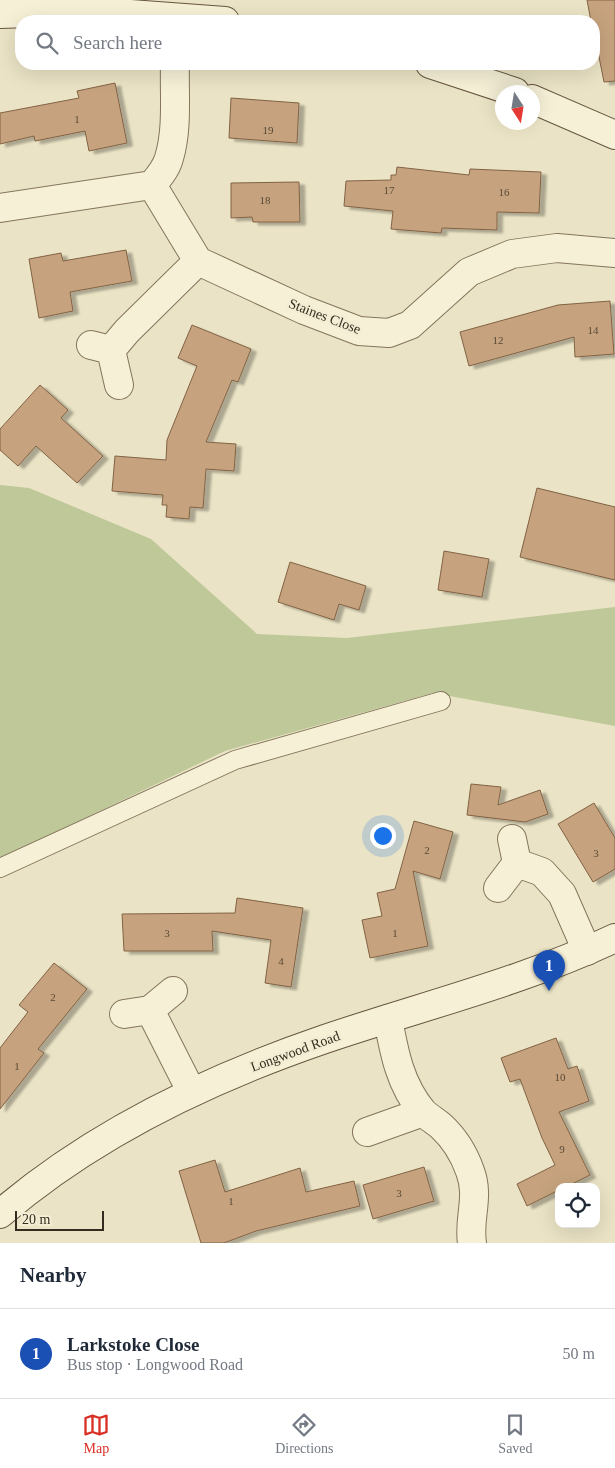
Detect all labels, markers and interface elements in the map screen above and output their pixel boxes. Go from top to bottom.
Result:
search box [15,15,600,70]
icon: search [33,29,61,57]
text: Search here [73,32,162,53]
north arrow [495,85,540,130]
house number: 1 [74,113,80,125]
house number: 19 [263,124,274,136]
house number: 17 [384,184,395,196]
house number: 16 [499,186,510,198]
house number: 18 [260,194,271,206]
street label: Staines Close [287,296,363,337]
house number: 14 [588,324,599,336]
house number: 12 [493,334,504,346]
your location [370,823,396,849]
house number: 2 [424,844,430,856]
house number: 3 [593,847,599,859]
house number: 3 [164,927,170,939]
house number: 1 [392,927,398,939]
pin: 1 [533,950,565,991]
house number: 4 [278,955,284,967]
house number: 2 [50,991,56,1003]
street label: Longwood Road [249,1028,342,1075]
house number: 1 [14,1060,20,1072]
house number: 10 [555,1071,566,1083]
house number: 9 [559,1143,565,1155]
map controls [555,1183,600,1228]
button: locate [555,1183,600,1228]
house number: 3 [396,1187,402,1199]
house number: 1 [228,1195,234,1207]
scale bar [15,1208,104,1231]
text: 20 m [22,1212,50,1227]
text: Nearby [20,1263,87,1287]
text: Larkstoke Close [67,1334,199,1355]
text: 1 [32,1345,40,1362]
text: 50 m [563,1345,595,1362]
text: Bus stop · Longwood Road [67,1356,243,1373]
tab: Map [82,1411,110,1457]
tab: Directions [275,1411,334,1457]
tab: Saved [498,1411,533,1457]

